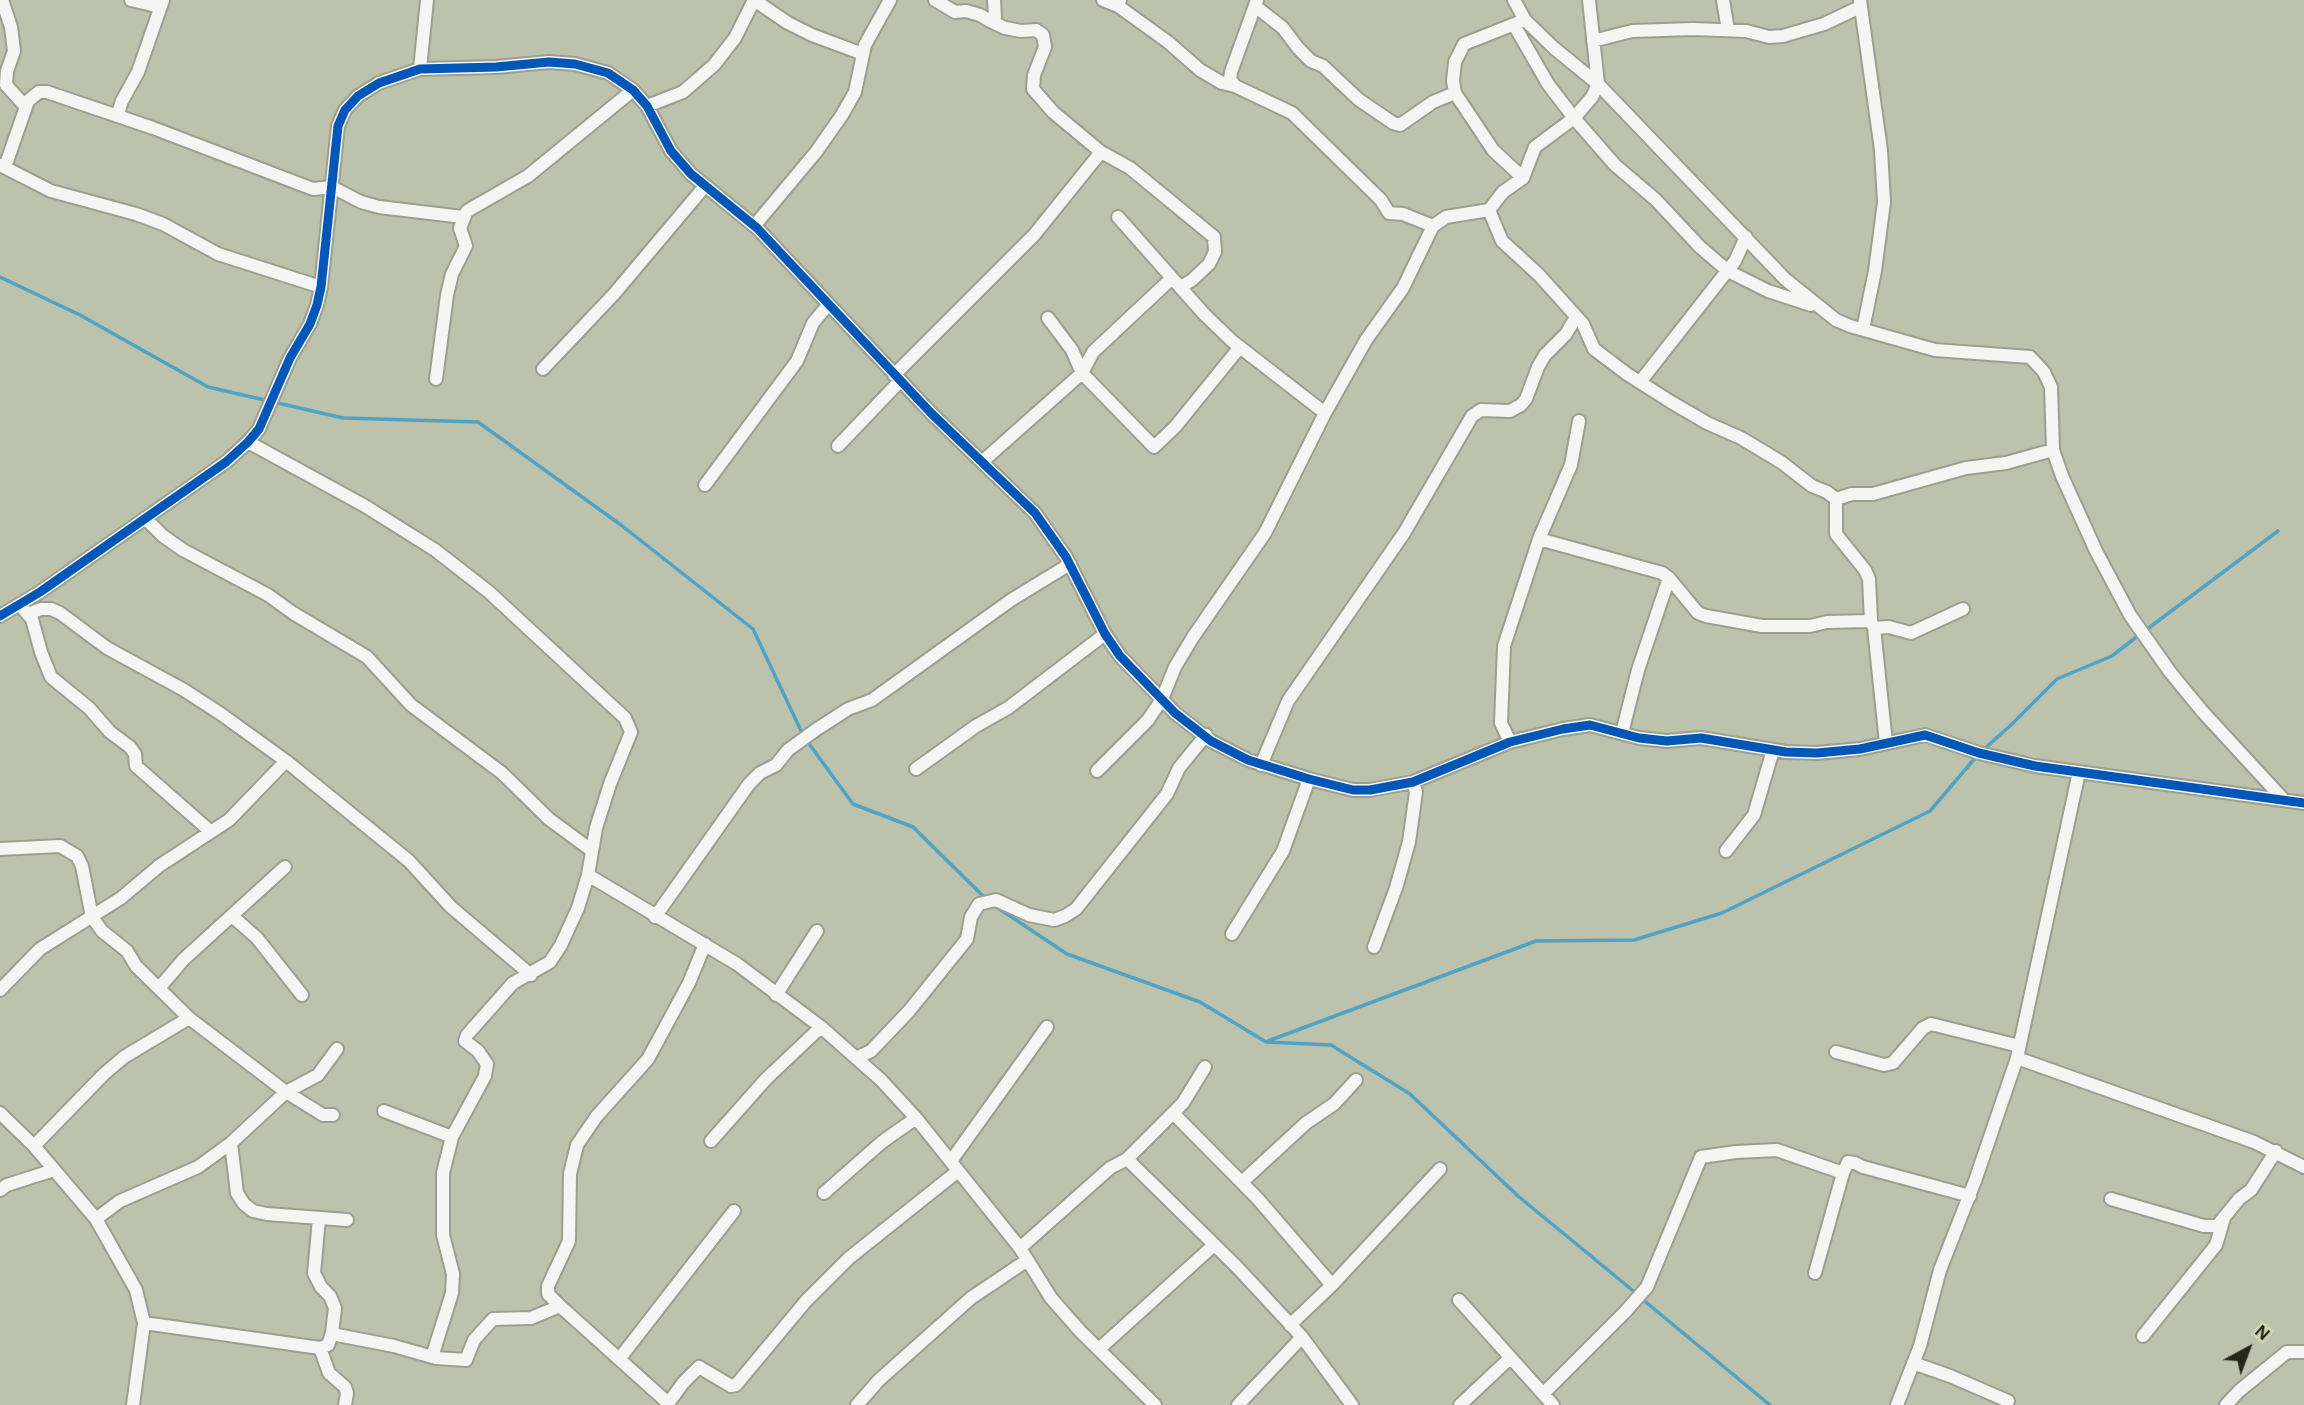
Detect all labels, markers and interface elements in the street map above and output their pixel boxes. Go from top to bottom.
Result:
north arrow [2213,1314,2283,1384]
text: N [2251,1321,2273,1344]

